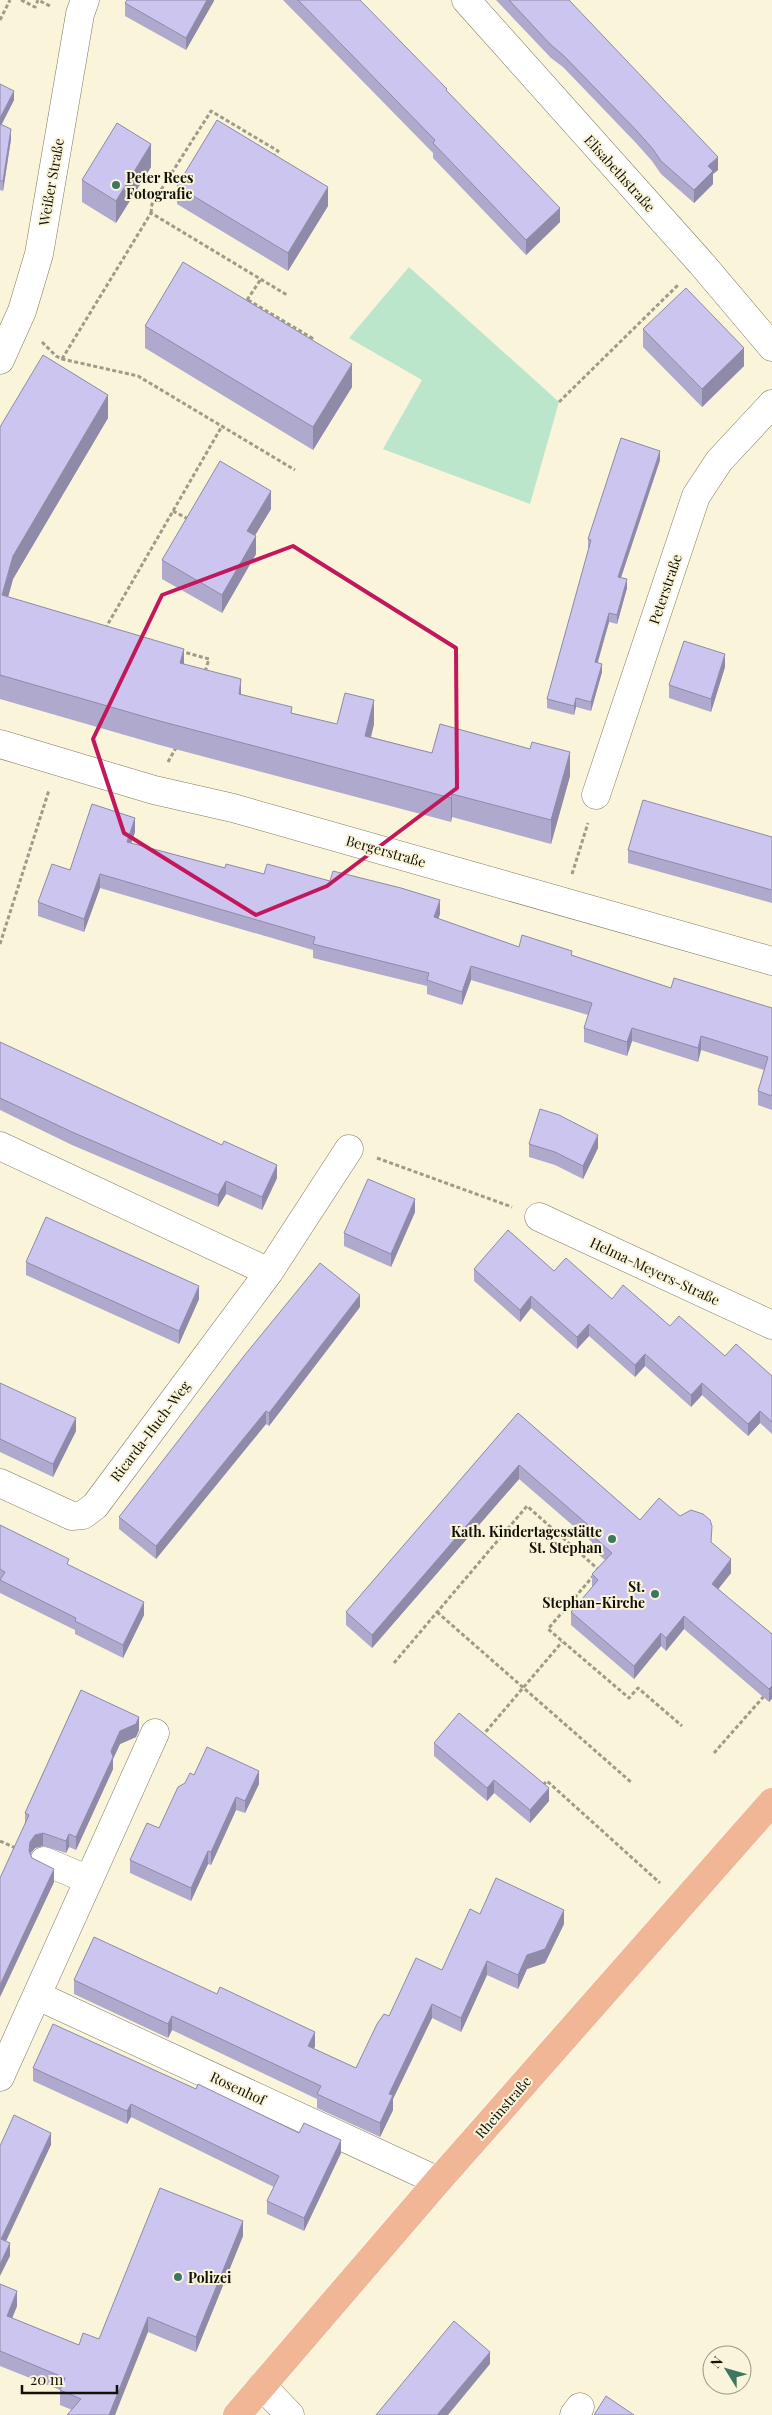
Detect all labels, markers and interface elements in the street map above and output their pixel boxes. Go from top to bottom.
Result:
street label: Elisabethstraße [580,130,660,216]
street label: Weißer Straße [34,137,68,228]
place label: Peter Rees Fotografie [126,168,193,203]
marker: Peter Rees Fotografie [110,179,122,191]
street label: Peterstraße [644,551,686,627]
street label: Bergerstraße [344,831,428,871]
street label: Helma-Meyers-Straße [587,1233,723,1309]
street label: Ricarda-Huch-Weg [106,1376,194,1485]
place label: Kath. Kindertagesstätte St. Stephan [451,1522,602,1557]
marker: Kath. Kindertagesstätte St. Stephan [606,1533,618,1545]
place label: St. Stephan-Kirche [542,1577,645,1612]
marker: St. Stephan-Kirche [649,1588,661,1600]
street label: Rosenhof [207,2067,270,2110]
street label: Rheinstraße [471,2072,535,2142]
place label: Polizei [188,2268,232,2287]
marker: Polizei [172,2271,184,2283]
north arrow [702,2345,752,2395]
text: N [706,2352,727,2372]
scale bar [22,2362,118,2394]
text: 20 m [30,2369,64,2389]

